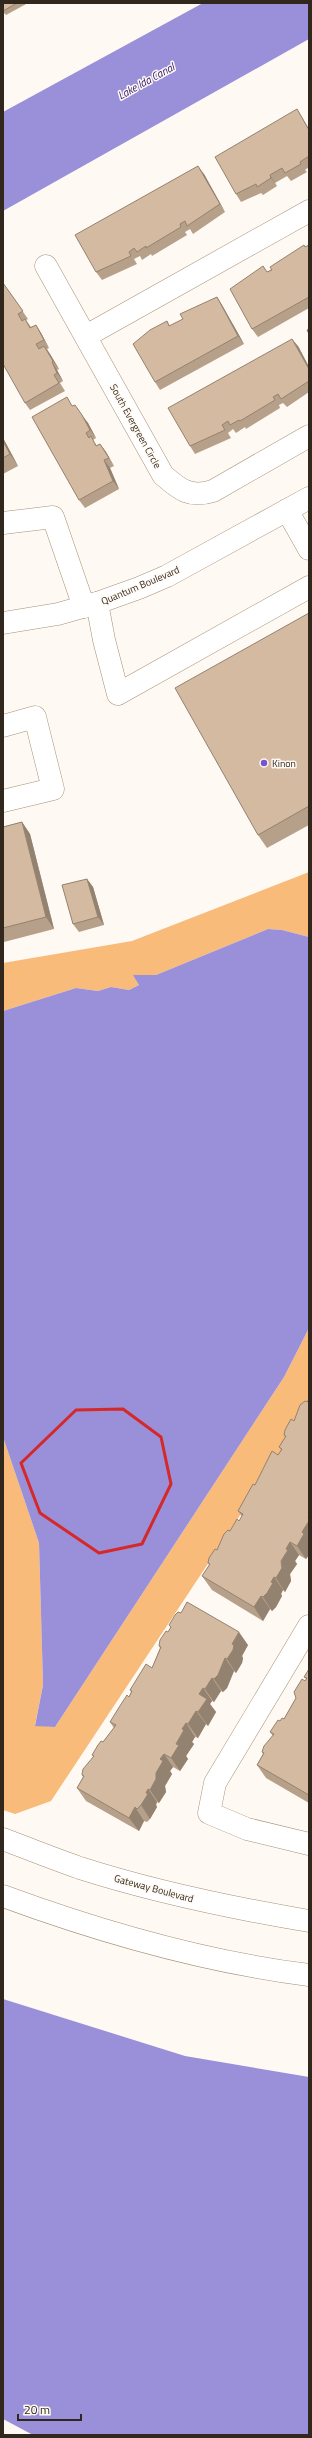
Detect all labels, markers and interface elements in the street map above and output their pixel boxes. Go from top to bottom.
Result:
water label: Lake Ida Canal [115,58,179,103]
street label: South Evergreen Circle [106,381,165,471]
street label: Quantum Boulevard [99,562,182,609]
place label: Kinon [272,756,296,771]
marker: Kinon [259,758,269,768]
street label: Gateway Boulevard [113,1871,195,1906]
scale bar [18,2396,81,2422]
text: 20 m [24,2400,50,2419]

